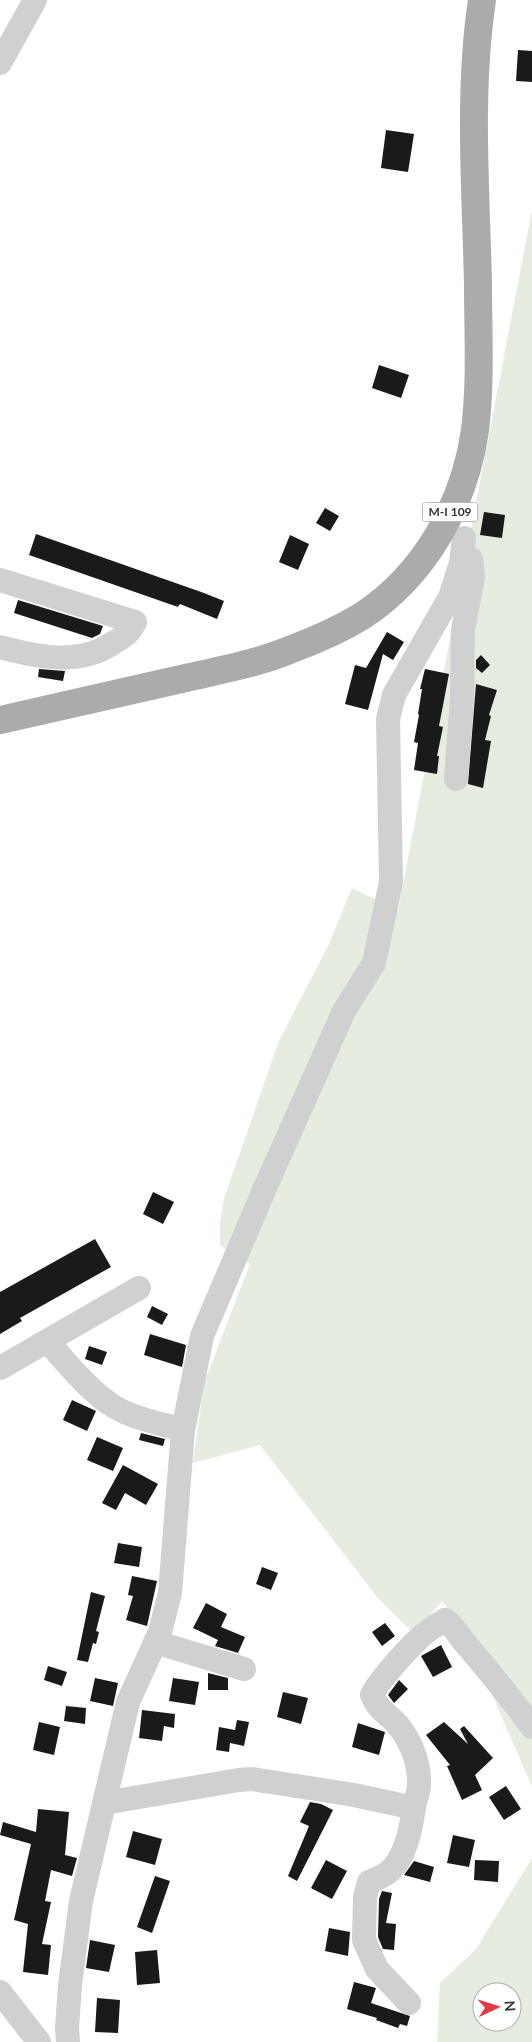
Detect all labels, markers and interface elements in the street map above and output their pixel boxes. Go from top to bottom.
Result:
road number: M-I 109 [422,502,478,522]
north arrow [472,1982,522,2032]
text: N [502,2000,519,2012]

